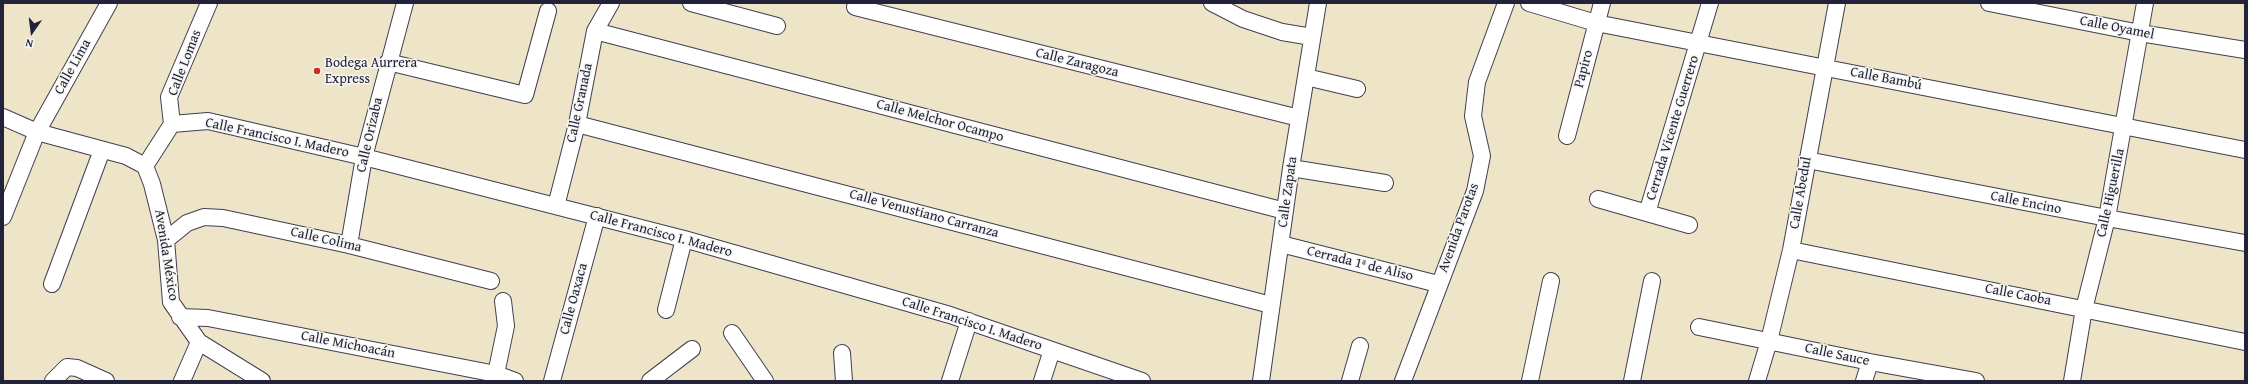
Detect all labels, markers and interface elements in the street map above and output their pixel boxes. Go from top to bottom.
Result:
north arrow [12,12,52,52]
street label: Calle Oyamel [2078,13,2156,43]
street label: Calle Lomas [165,28,205,98]
text: N [24,35,35,52]
street label: Calle Lima [51,36,95,98]
street label: Calle Zaragoza [1034,45,1120,81]
street label: Papiro [1571,48,1597,90]
street label: Cerrada Vicente Guerrero [1643,53,1703,203]
place label: Bodega Aurrera Express [325,55,417,88]
street label: Calle Granada [563,62,597,144]
street label: Calle Bambú [1849,64,1923,94]
marker: Bodega Aurrera Express [312,66,322,76]
street label: Calle Orizaba [353,96,387,174]
street label: Calle Melchor Ocampo [875,96,1005,146]
street label: Calle Francisco I. Madero [204,115,350,161]
street label: Calle Higuerilla [2093,147,2129,239]
street label: Calle Zapata [1275,155,1301,229]
street label: Calle Abedul [1786,156,1816,230]
street label: Avenida Parotas [1435,181,1483,275]
street label: Calle Venustiano Carranza [847,186,1001,242]
street label: Calle Encino [1989,188,2063,218]
street label: Calle Francisco I. Madero [588,207,734,261]
street label: Avenida México [150,208,182,302]
street label: Calle Colima [289,224,363,256]
street label: Cerrada 1ª de Aliso [1305,243,1415,285]
street label: Calle Oaxaca [556,261,592,337]
street label: Calle Caoba [1984,280,2052,310]
street label: Calle Francisco I. Madero [900,293,1044,355]
street label: Calle Michoacán [300,328,396,362]
street label: Calle Sauce [1803,340,1871,370]

